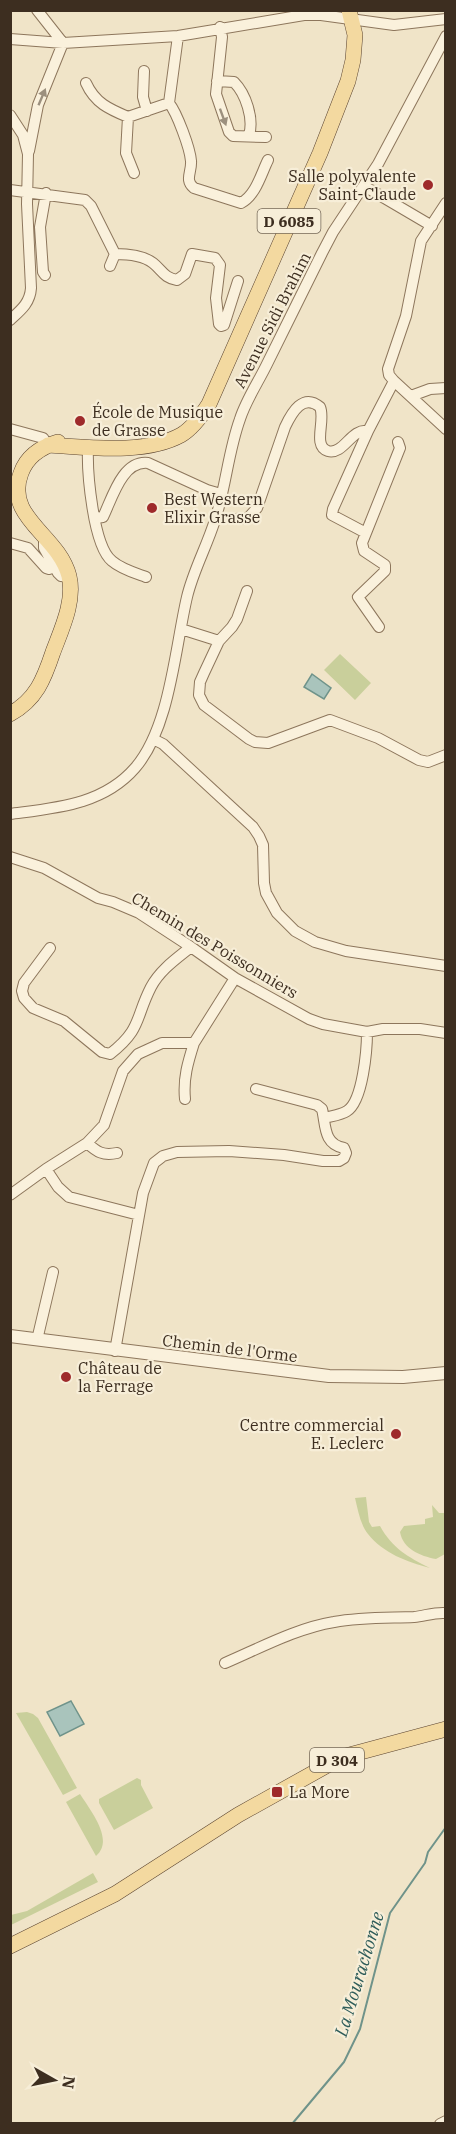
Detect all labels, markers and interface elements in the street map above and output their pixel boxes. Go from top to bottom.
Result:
one-way arrow [37,88,47,106]
one-way arrow [219,108,229,126]
place label: Salle polyvalente Saint-Claude [288,166,416,204]
marker: Salle polyvalente Saint-Claude [421,178,435,192]
road number: D 6085 [258,209,320,233]
street label: Avenue Sidi Brahim [229,249,315,391]
place label: École de Musique de Grasse [92,401,223,440]
marker: École de Musique de Grasse [73,414,87,428]
place label: Best Western Elixir Grasse [164,489,263,527]
marker: Best Western Elixir Grasse [145,501,159,515]
street label: Chemin des Poissonniers [128,887,302,1003]
street label: Chemin de l'Orme [161,1330,299,1366]
place label: Château de la Ferrage [78,1358,162,1396]
marker: Château de la Ferrage [59,1370,73,1384]
place label: Centre commercial E. Leclerc [240,1415,384,1453]
marker: Centre commercial E. Leclerc [389,1427,403,1441]
road number: D 304 [310,1748,364,1772]
place label: La More [289,1782,350,1802]
marker: La More [270,1785,284,1799]
water label: La Mourachonne [329,1909,389,2040]
north arrow [24,2050,84,2110]
text: N [58,2075,80,2090]

